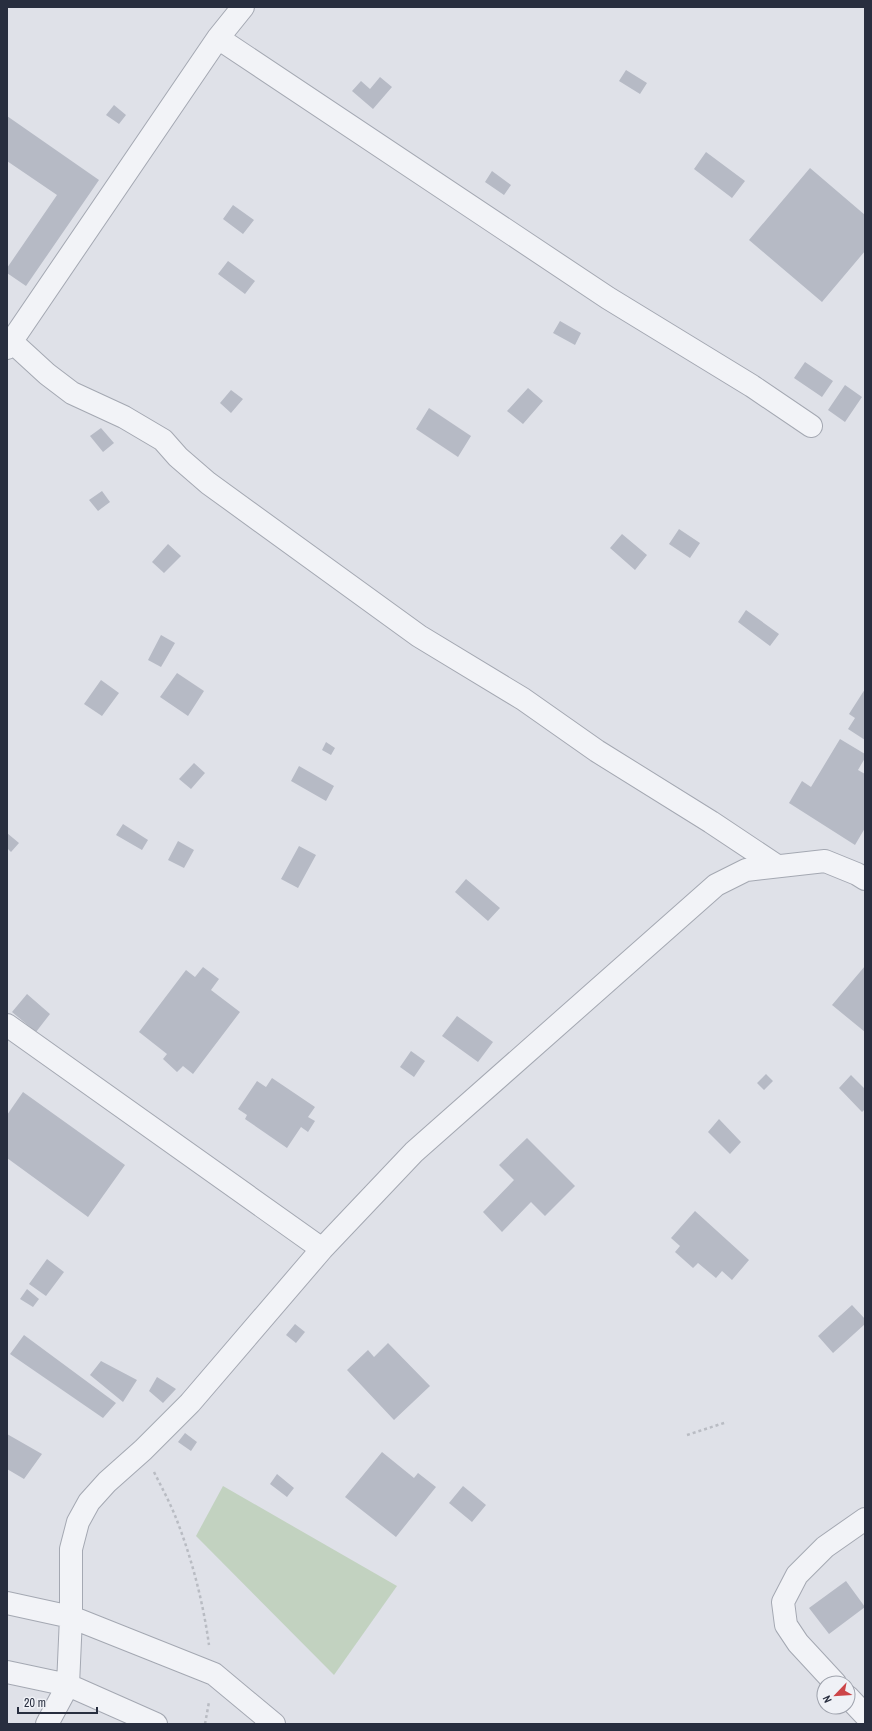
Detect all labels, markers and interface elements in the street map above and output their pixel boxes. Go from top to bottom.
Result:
north arrow [816,1675,856,1715]
scale bar [18,1689,97,1715]
text: N [819,1693,835,1705]
text: 20 m [24,1695,46,1711]

